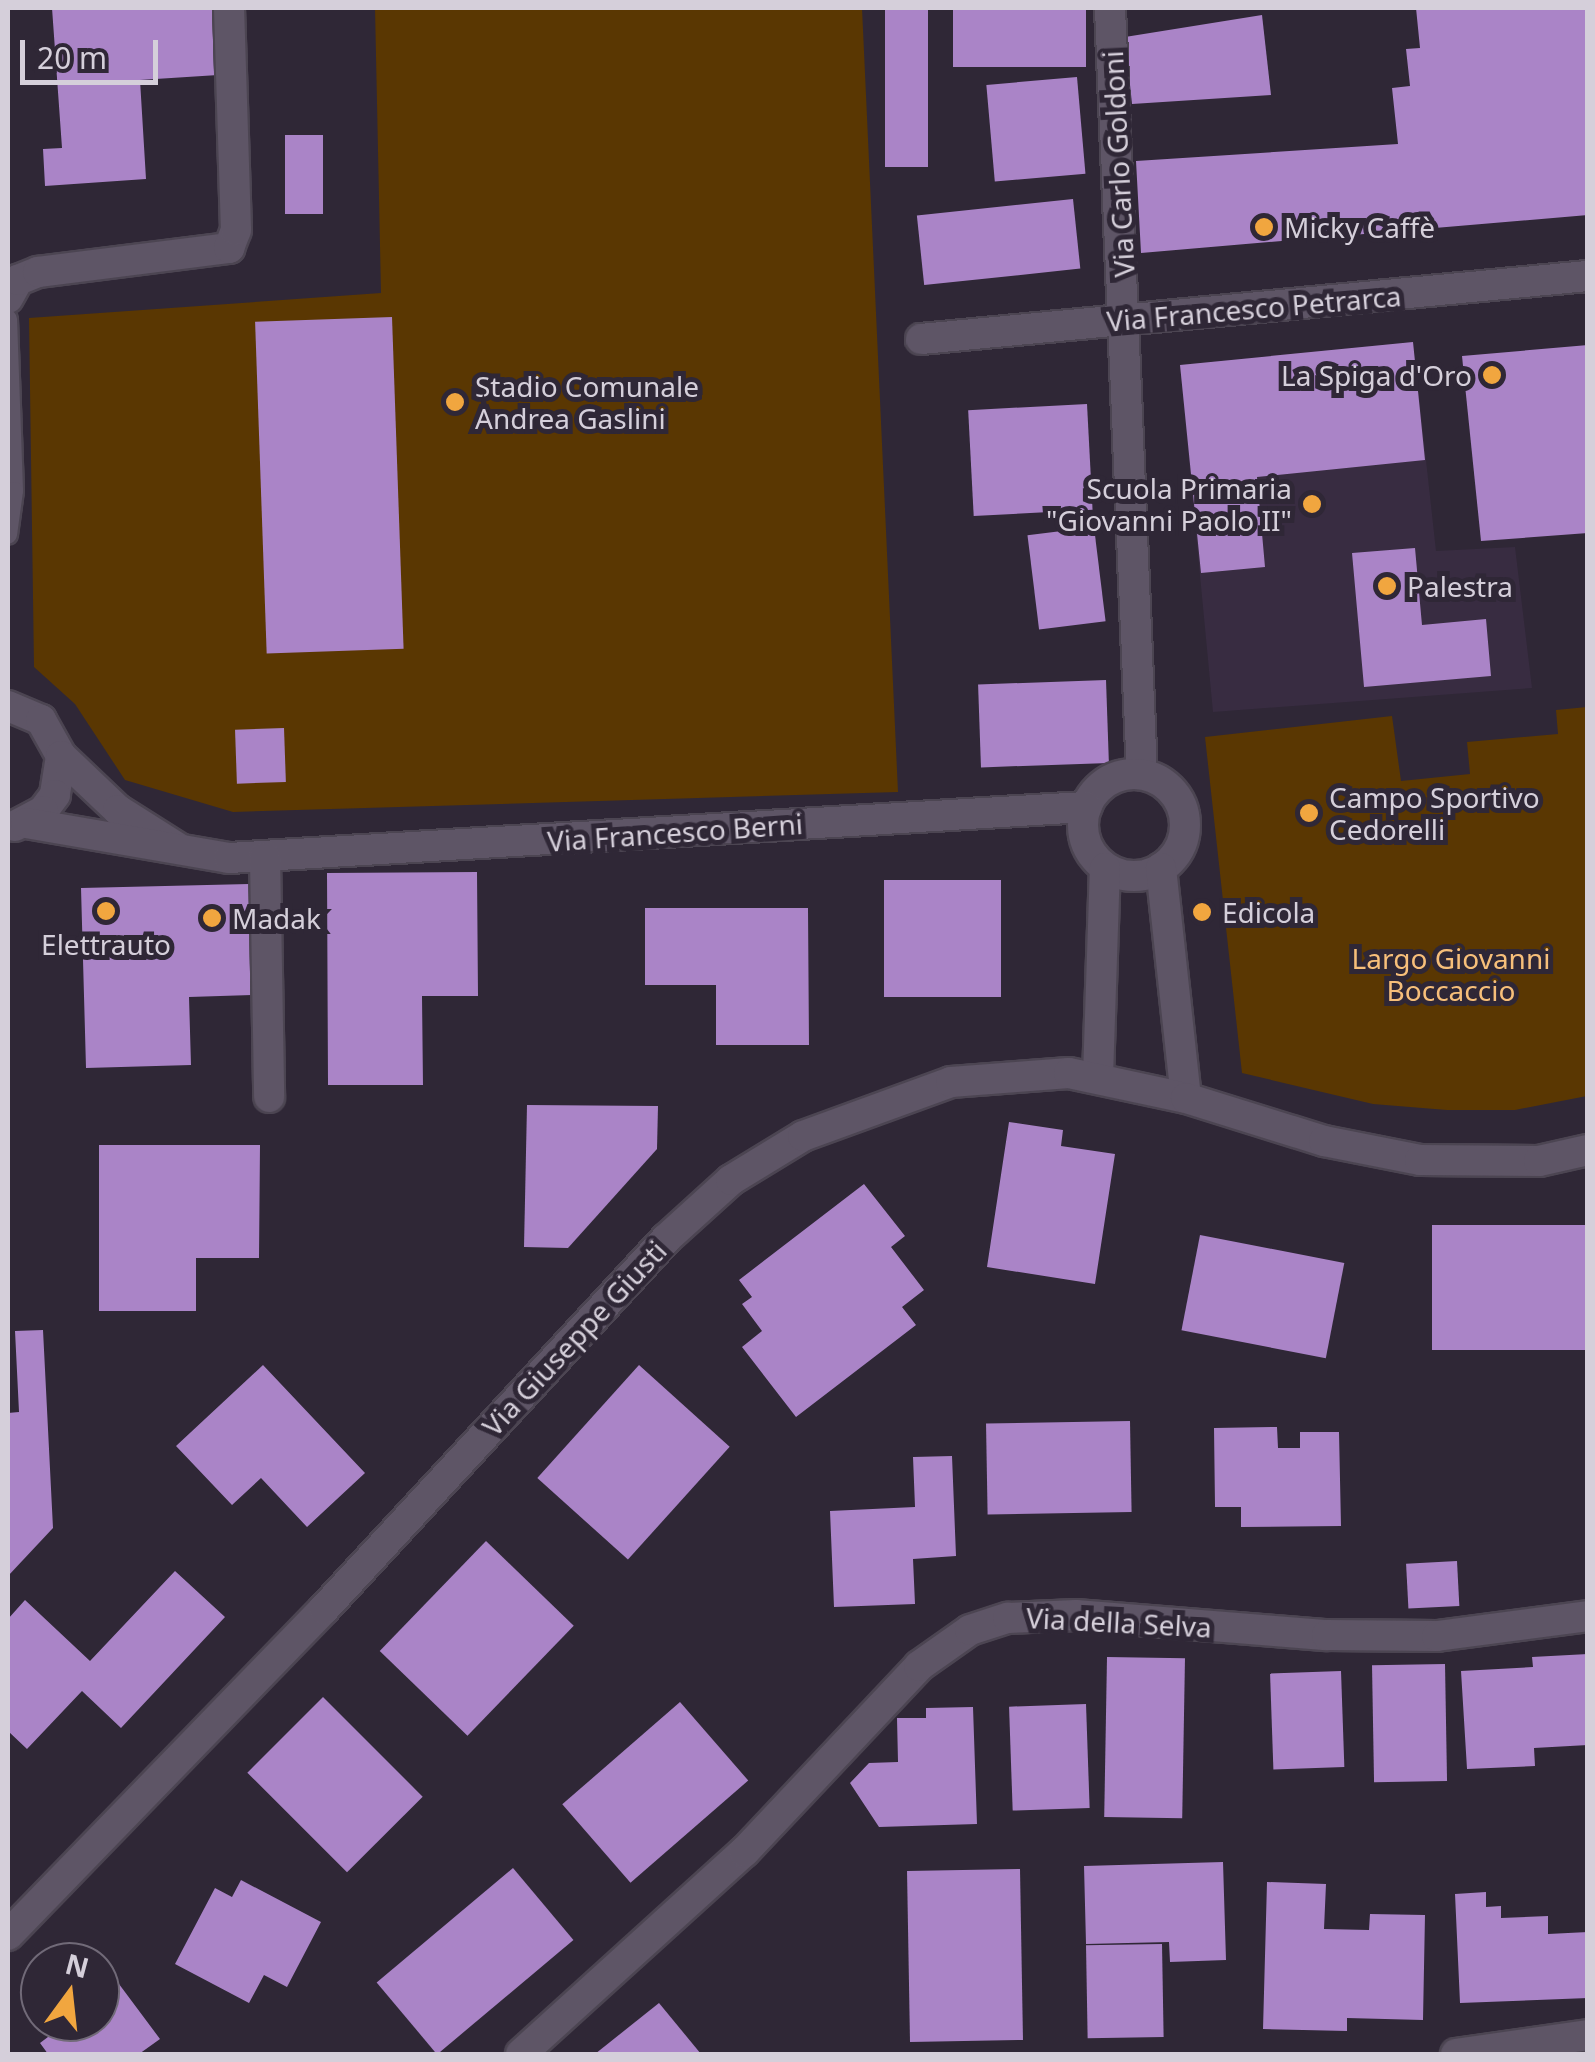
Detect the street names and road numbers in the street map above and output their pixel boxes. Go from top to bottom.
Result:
street label: Via Carlo Goldoni [1095,50,1141,278]
street label: Via Francesco Petrarca [1105,278,1403,338]
street label: Via Francesco Berni [546,806,804,858]
street label: Via Giuseppe Giusti [475,1234,673,1442]
street label: Via della Selva [1025,1600,1213,1644]

